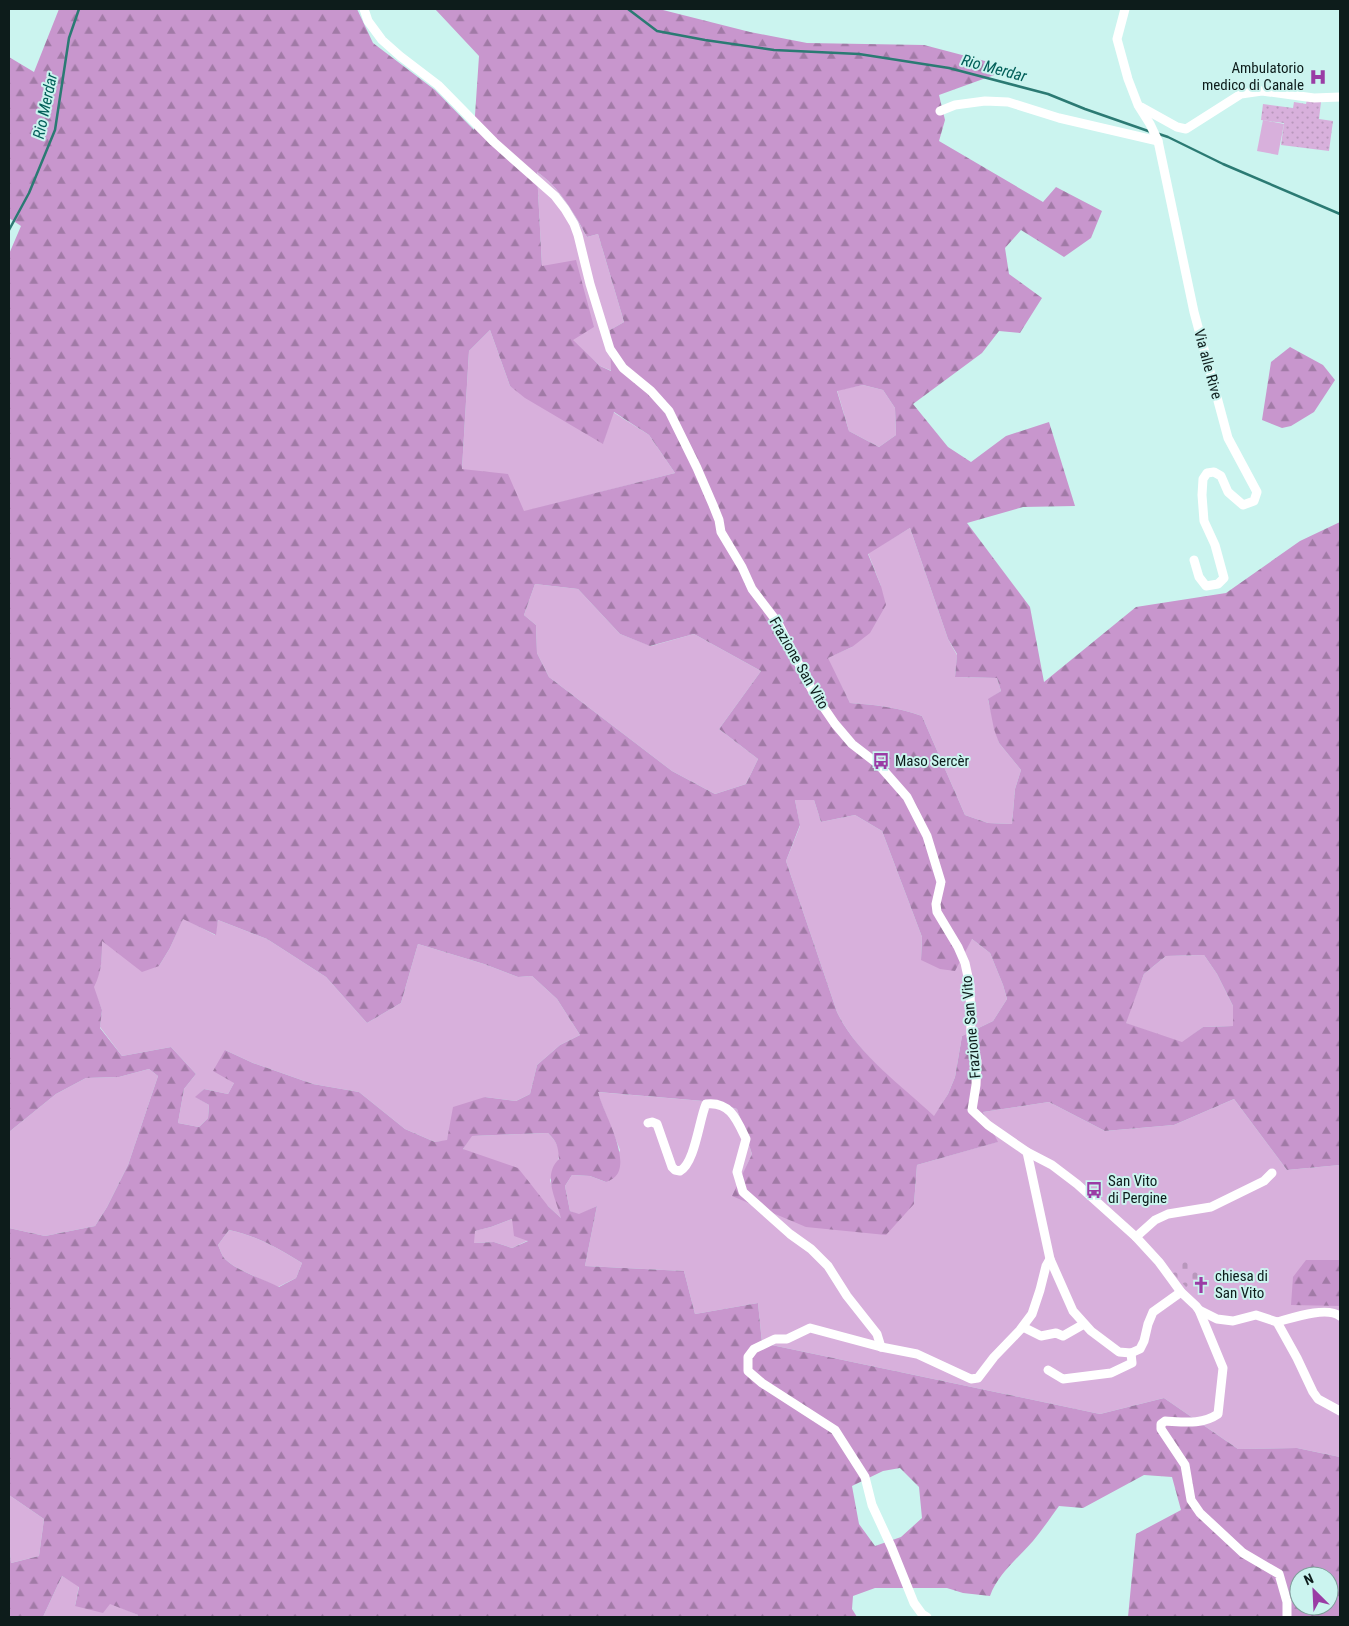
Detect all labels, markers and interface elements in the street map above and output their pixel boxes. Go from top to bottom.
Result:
water label: Rio Merdar [959,50,1030,86]
place label: Ambulatorio medico di Canale [1202,59,1304,94]
hospital icon: Ambulatorio medico di Canale [1308,67,1328,87]
water label: Rio Merdar [29,70,61,141]
street label: Via alle Rive [1190,327,1226,401]
street label: Frazione San Vito [765,614,833,712]
bus stop icon: Maso Sercèr [871,751,891,771]
place label: Maso Sercèr [895,752,970,770]
street label: Frazione San Vito [958,975,984,1079]
place label: San Vito di Pergine [1108,1172,1167,1207]
bus stop icon: San Vito di Pergine [1084,1180,1104,1200]
place label: chiesa di San Vito [1215,1267,1268,1302]
church icon: chiesa di San Vito [1191,1275,1211,1295]
north arrow [1289,1566,1339,1616]
text: N [1302,1570,1316,1588]

